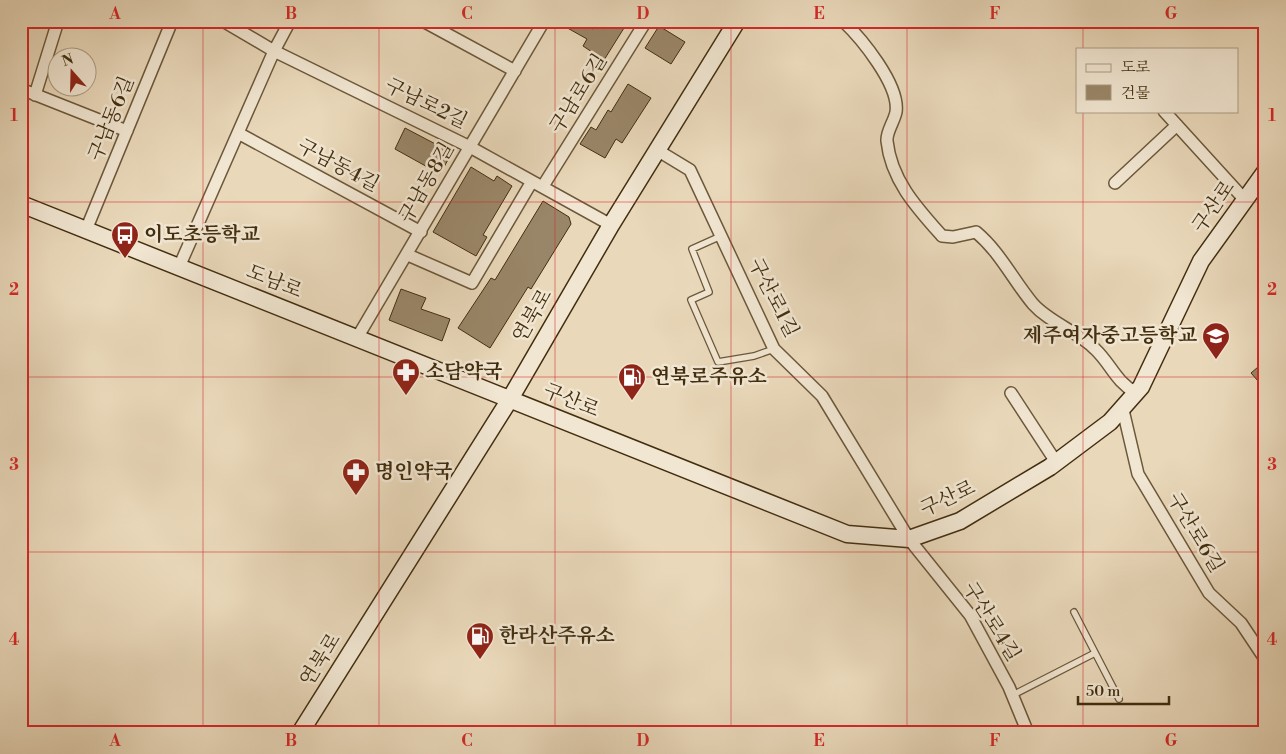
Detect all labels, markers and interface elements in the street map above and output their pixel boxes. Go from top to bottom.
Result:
text: A [108,4,121,24]
text: B [285,4,297,24]
text: C [461,4,473,24]
text: D [637,4,650,24]
text: E [813,4,825,24]
text: F [989,4,1001,24]
text: G [1165,4,1178,24]
north arrow [48,48,98,98]
legend [1076,48,1238,112]
street label: 구남로6길 [545,49,613,139]
text: N [60,50,76,71]
text: 도로 [1121,58,1150,77]
street label: 구남동6길 [84,73,140,165]
street label: 구남로2길 [381,73,471,135]
text: 건물 [1121,84,1150,103]
text: 1 [10,106,18,126]
text: 1 [1268,106,1276,126]
street label: 구남동4길 [293,134,383,198]
street label: 구남동8길 [394,138,460,228]
street label: 구산로 [1187,176,1241,238]
bus stop icon: 이도초등학교 [110,220,140,259]
place label: 이도초등학교 [144,223,261,248]
street label: 구산로1길 [742,254,804,342]
street label: 도남로 [242,260,306,304]
text: 2 [9,280,19,300]
text: 2 [1267,280,1277,300]
street label: 연북로 [508,285,558,347]
school or university icon: 제주여자중고등학교 [1201,321,1231,360]
place label: 제주여자중고등학교 [1023,324,1198,349]
pharmacy icon: 소담약국 [391,357,421,396]
place label: 소담약국 [425,360,502,385]
fuel station icon: 연북로주유소 [617,362,647,401]
place label: 연북로주유소 [651,365,767,390]
street label: 구산로 [539,379,603,423]
text: 3 [9,455,19,475]
text: 3 [1267,455,1277,475]
pharmacy icon: 명인약국 [341,457,371,496]
place label: 명인약국 [375,460,452,485]
street label: 구산로 [916,475,980,523]
street label: 구산로6길 [1161,488,1229,578]
street label: 구산로4길 [957,578,1025,666]
fuel station icon: 한라산주유소 [465,621,495,660]
place label: 한라산주유소 [499,624,615,649]
street label: 연북로 [295,629,347,691]
text: 4 [9,630,20,650]
text: 4 [1267,630,1278,650]
scale bar [1078,674,1170,706]
text: 50 m [1086,682,1120,701]
text: A [108,731,121,751]
text: B [285,731,297,751]
text: C [461,731,473,751]
text: D [637,731,650,751]
text: E [813,731,825,751]
text: F [989,731,1001,751]
text: G [1165,731,1178,751]

